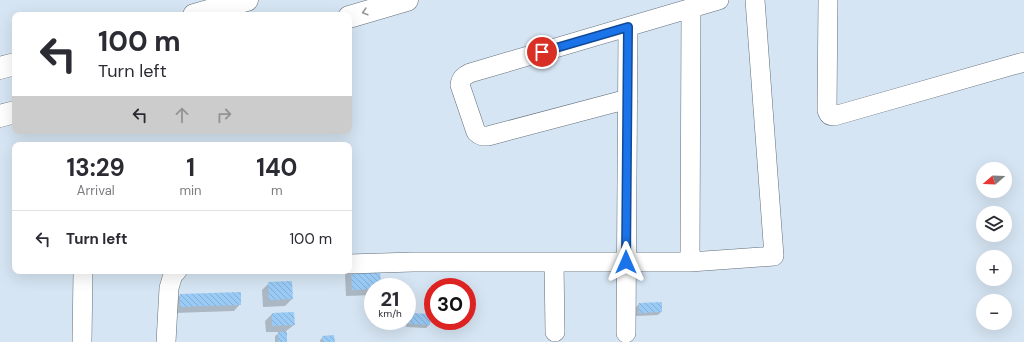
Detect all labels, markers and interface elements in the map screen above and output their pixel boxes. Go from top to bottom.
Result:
one-way arrow [362,7,369,16]
text: 100 m [98,23,181,60]
icon: left [32,28,84,80]
pin [525,35,559,69]
icon: arrive [531,41,553,63]
text: Turn left [98,59,167,83]
icon: left [129,104,151,126]
icon: ahead [171,104,193,126]
icon: right [213,104,235,126]
text: 13:29 [67,152,125,183]
text: 1 [186,152,195,183]
text: 140 [256,152,297,183]
north arrow [976,162,1012,198]
map controls [976,162,1012,330]
text: Arrival [77,182,115,199]
text: min [179,182,202,199]
text: m [271,182,283,199]
button: layers [976,206,1012,242]
icon: left [32,228,54,250]
text: Turn left [66,229,127,249]
text: 100 m [289,229,332,249]
position arrow [605,241,647,283]
button: + [976,250,1012,286]
speed limit sign: 30 [424,278,476,330]
text: 21 [381,286,399,312]
button: − [976,294,1012,330]
text: km/h [378,307,402,320]

